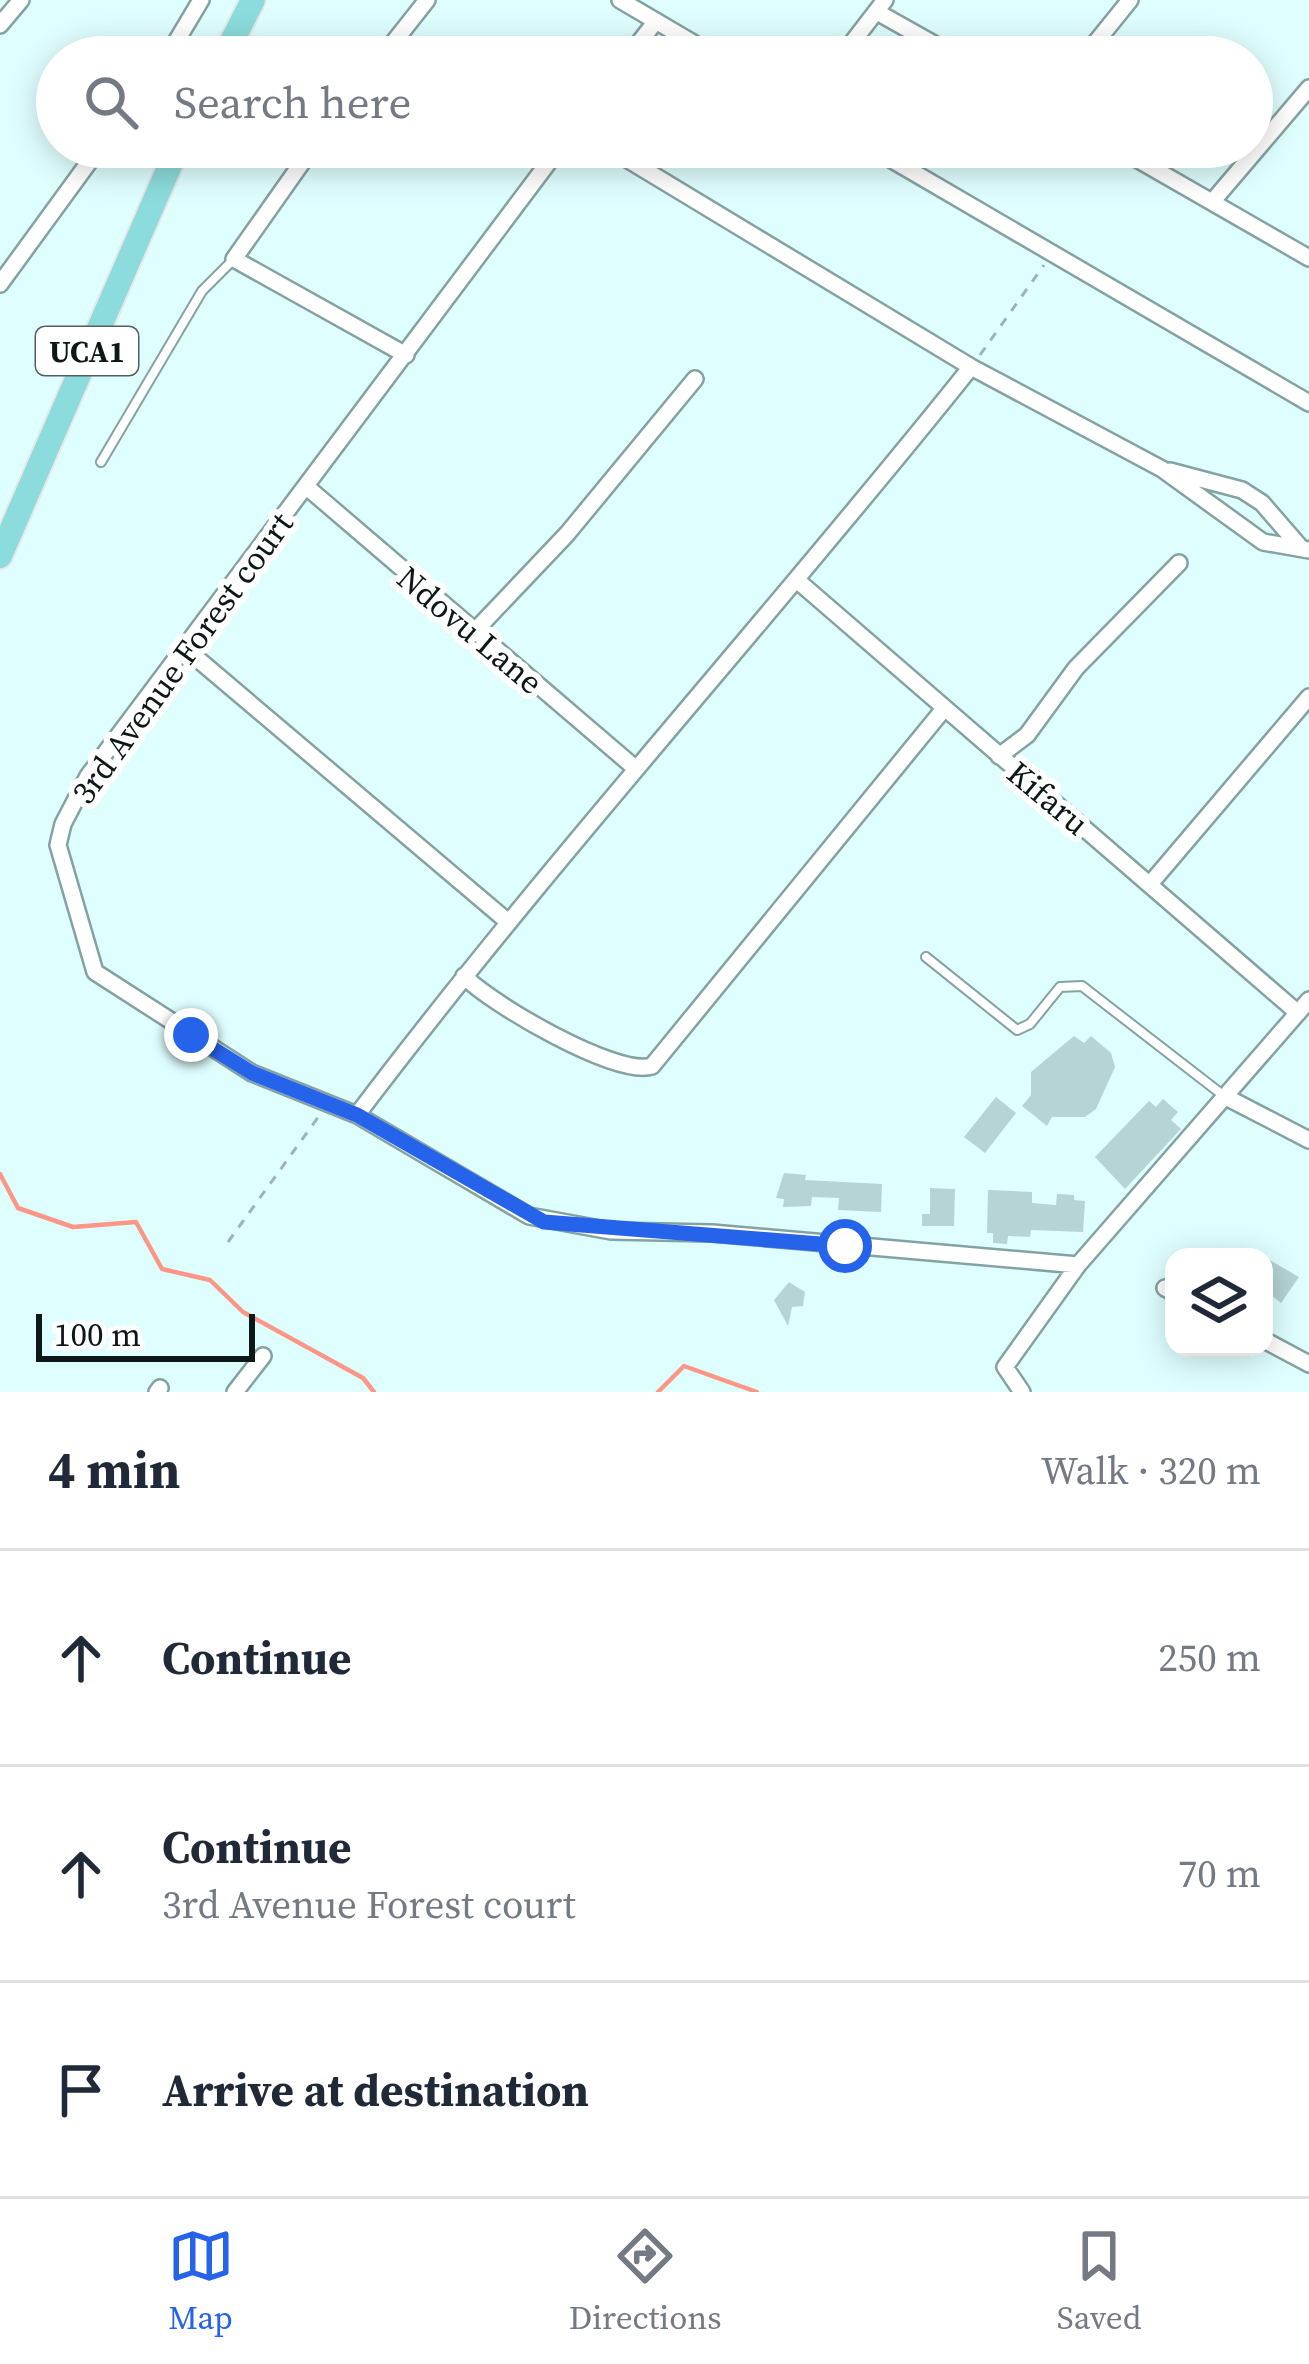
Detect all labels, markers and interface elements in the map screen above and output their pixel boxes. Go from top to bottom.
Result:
search box [36,36,1273,168]
icon: search [78,69,144,135]
text: Search here [174,71,411,133]
road number: UCA1 [36,327,138,375]
street label: 3rd Avenue Forest court [61,503,303,813]
street label: Ndovu Lane [388,556,552,704]
street label: Kifaru [998,751,1098,845]
route end [164,1008,218,1062]
route start [818,1219,872,1273]
map controls [1165,1248,1273,1356]
button: layers [1165,1248,1273,1356]
scale bar [36,1308,255,1361]
text: 100 m [54,1312,141,1357]
text: 4 min [48,1435,180,1505]
text: Walk · 320 m [1041,1444,1261,1497]
icon: ahead [48,1625,114,1691]
text: Continue [162,1627,351,1689]
text: 250 m [1158,1631,1261,1684]
text: Continue [162,1816,351,1878]
icon: ahead [48,1841,114,1907]
text: 70 m [1178,1847,1261,1900]
text: 3rd Avenue Forest court [162,1878,576,1931]
icon: arrive [48,2057,114,2123]
text: Arrive at destination [162,2059,589,2121]
tab: Map [168,2223,234,2340]
tab: Directions [569,2223,722,2340]
tab: Saved [1057,2223,1141,2340]

